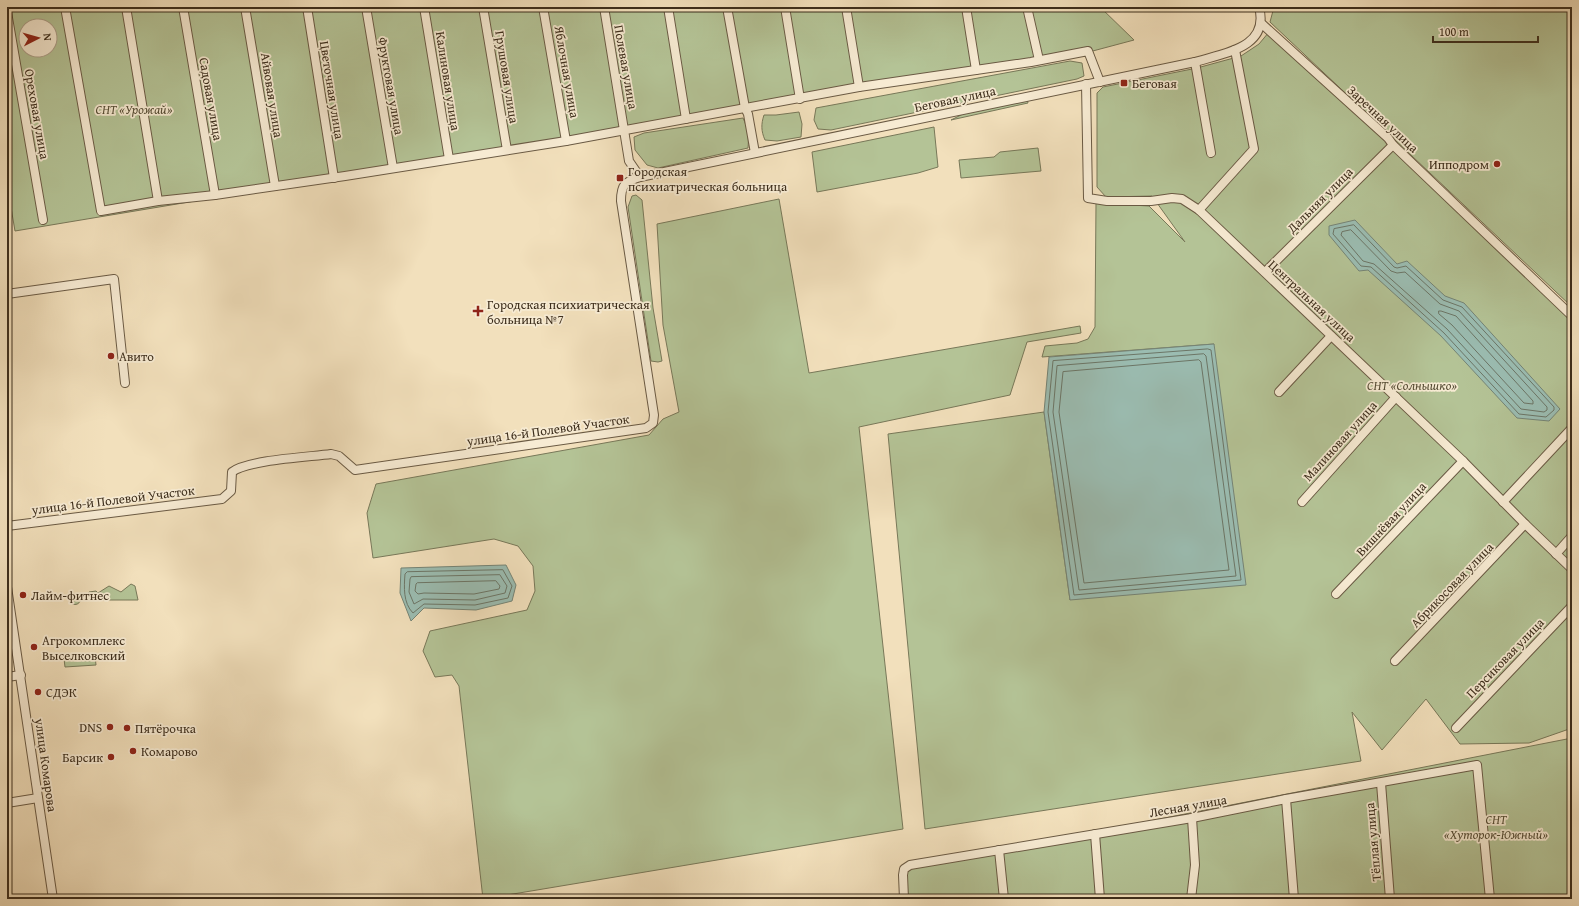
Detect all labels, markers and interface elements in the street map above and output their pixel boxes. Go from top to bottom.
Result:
north arrow [18,18,58,58]
scale bar [1433,18,1538,44]
street label: Яблочная улица [549,23,585,120]
street label: Полевая улица [609,23,643,111]
text: 100 m [1439,23,1469,40]
street label: Грушовая улица [490,29,524,125]
street label: Калиновая улица [431,30,465,133]
text: N [40,32,56,42]
street label: Фруктовая улица [373,36,409,137]
street label: Цветочная улица [315,40,349,141]
street label: Айвовая улица [256,51,288,140]
street label: Садовая улица [194,56,228,143]
street label: Ореховая улица [20,67,54,161]
place label: Беговая [1132,74,1177,93]
marker: Беговая [1119,78,1129,88]
street label: Беговая улица [913,81,998,117]
street label: Заречная улица [1343,81,1423,158]
park label: СНТ «Урожай» [95,100,173,119]
place label: Ипподром [1429,155,1489,174]
marker: Ипподром [1492,159,1502,169]
place label: Городская психиатрическая больница [628,162,788,196]
street label: Дальняя улица [1282,162,1358,238]
marker: Городская психиатрическая больница [615,173,625,183]
street label: Центральная улица [1264,255,1360,347]
place label: Городская психиатрическая больница №7 [487,295,650,329]
marker: Городская психиатрическая больница №7 [472,305,484,317]
place label: Авито [119,347,154,366]
marker: Авито [106,351,116,361]
park label: СНТ «Солнышко» [1367,376,1457,395]
street label: Малиновая улица [1299,396,1382,485]
street label: улица 16-й Полевой Участок [465,409,631,451]
street label: Вишнёвая улица [1351,477,1431,560]
street label: улица 16-й Полевой Участок [29,481,196,520]
street label: Абрикосовая улица [1406,537,1498,632]
place label: Лайм-фитнес [31,586,109,605]
marker: Лайм-фитнес [18,590,28,600]
street label: Персиковая улица [1462,613,1549,703]
place label: Агрокомплекс Выселковский [42,631,126,665]
marker: Агрокомплекс Выселковский [29,642,39,652]
place label: СДЭК [46,683,77,702]
marker: СДЭК [33,687,43,697]
street label: улица Комарова [30,716,62,814]
place label: DNS [79,718,102,737]
place label: Пятёрочка [135,719,197,738]
marker: DNS [105,722,115,732]
marker: Пятёрочка [122,723,132,733]
place label: Комарово [141,742,198,761]
marker: Комарово [128,746,138,756]
place label: Барсик [62,748,103,767]
marker: Барсик [106,752,116,762]
street label: Лесная улица [1148,790,1229,822]
street label: Тёплая улица [1360,801,1386,882]
park label: СНТ «Хуторок-Южный» [1444,810,1548,844]

